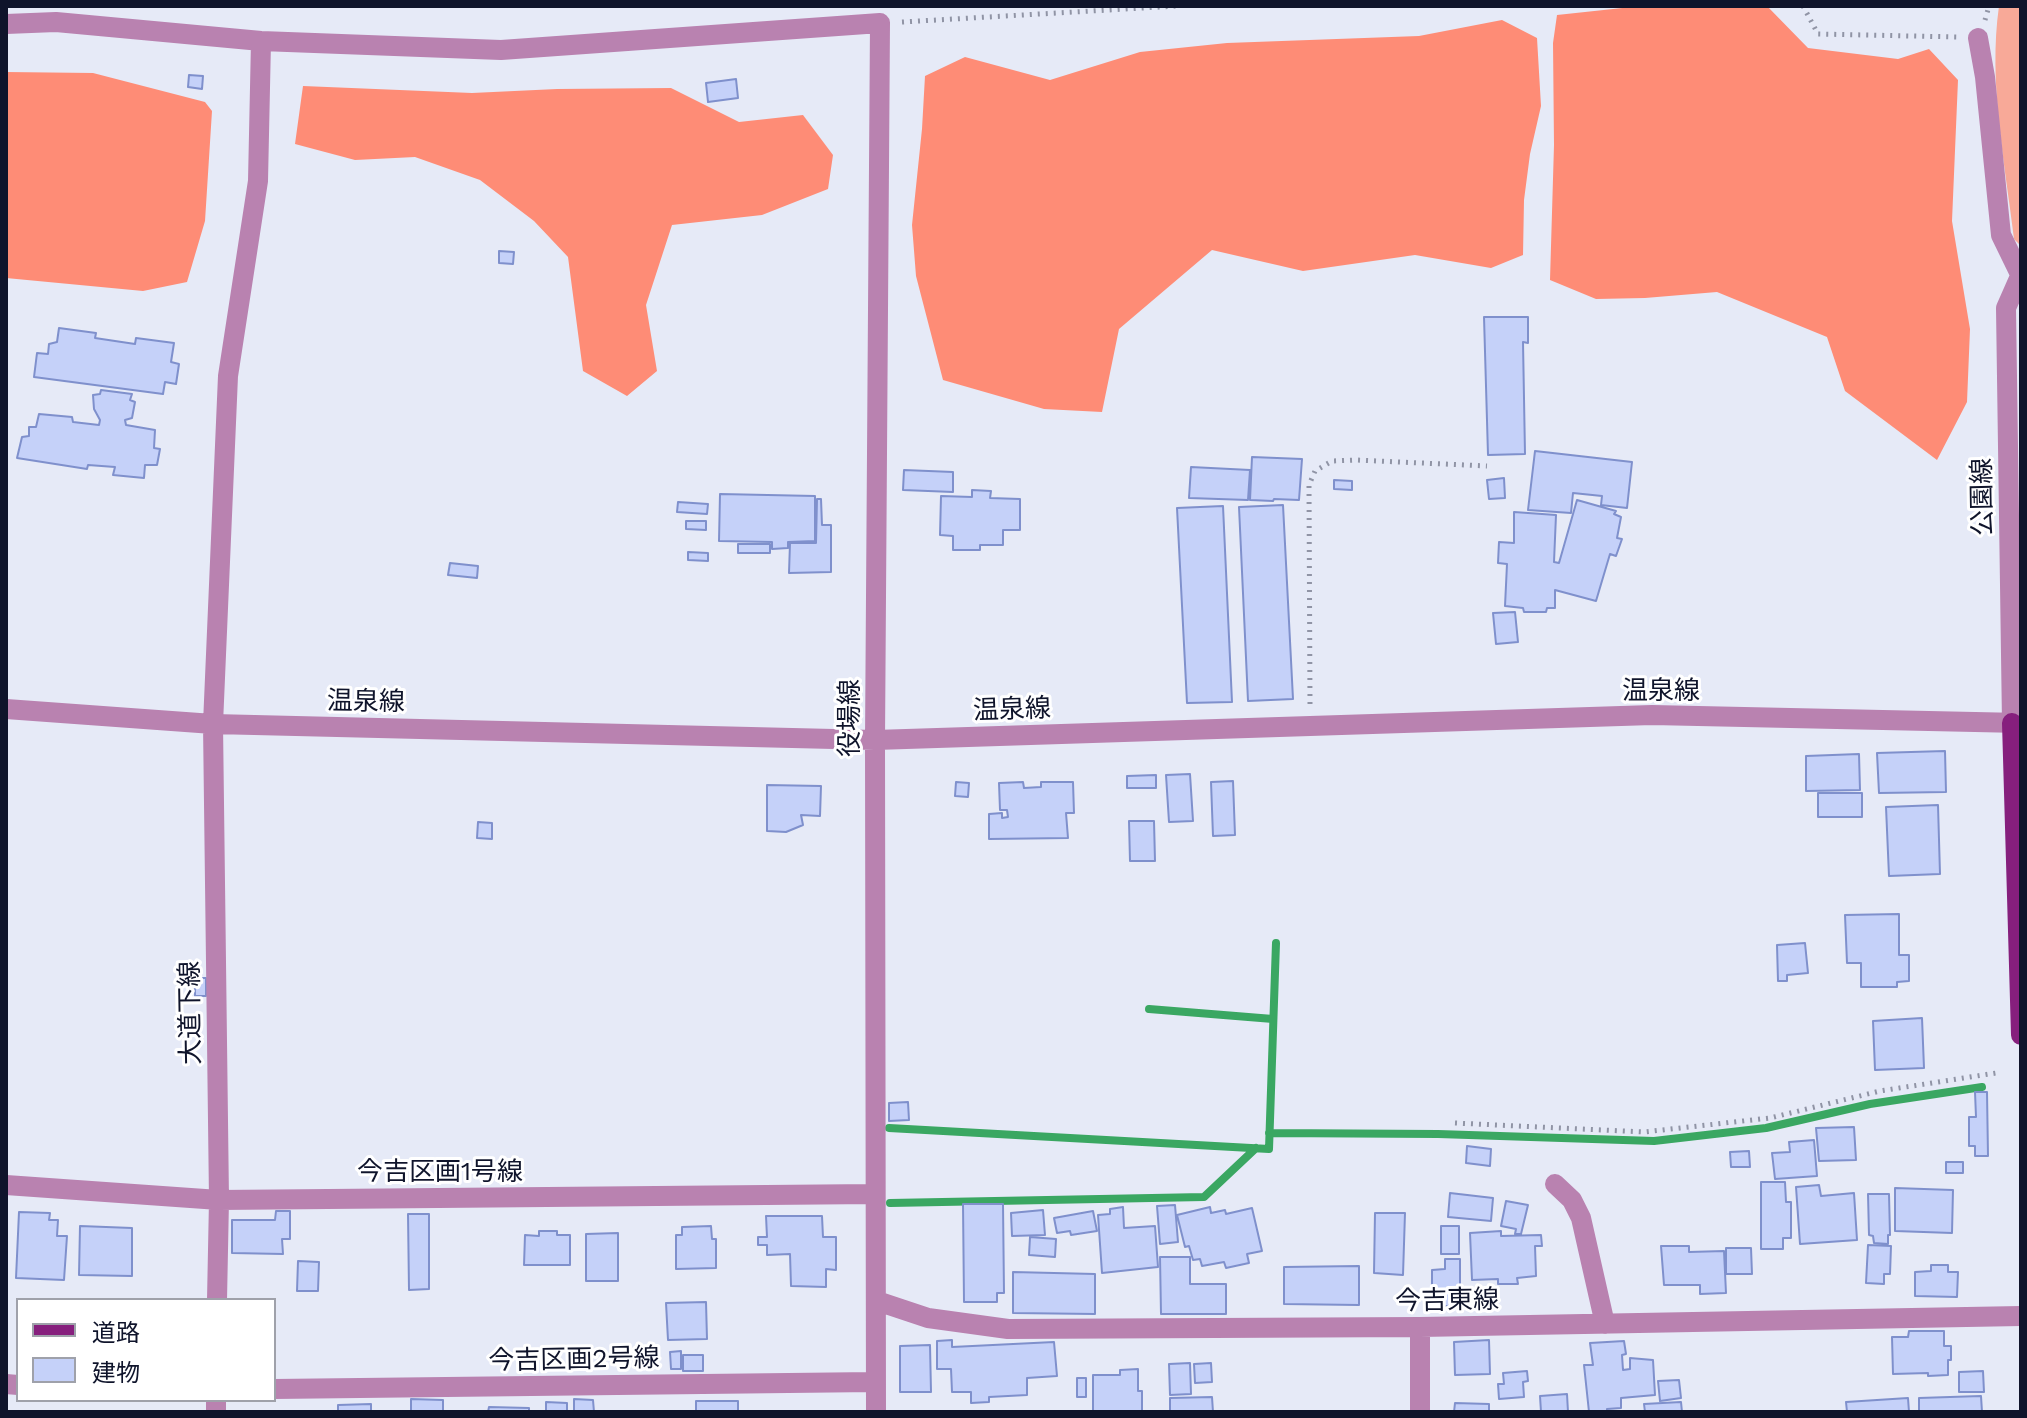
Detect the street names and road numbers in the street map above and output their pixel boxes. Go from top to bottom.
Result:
street label: 公園線 [1967,458,1999,536]
street label: 温泉線 [1622,675,1700,707]
street label: 役場線 [834,679,866,757]
street label: 温泉線 [327,686,405,718]
street label: 温泉線 [972,693,1052,727]
street label: 大道下線 [174,961,208,1065]
street label: 今吉区画1号線 [357,1156,523,1188]
street label: 今吉東線 [1395,1284,1499,1318]
street label: 今吉区画2号線 [488,1343,660,1377]

